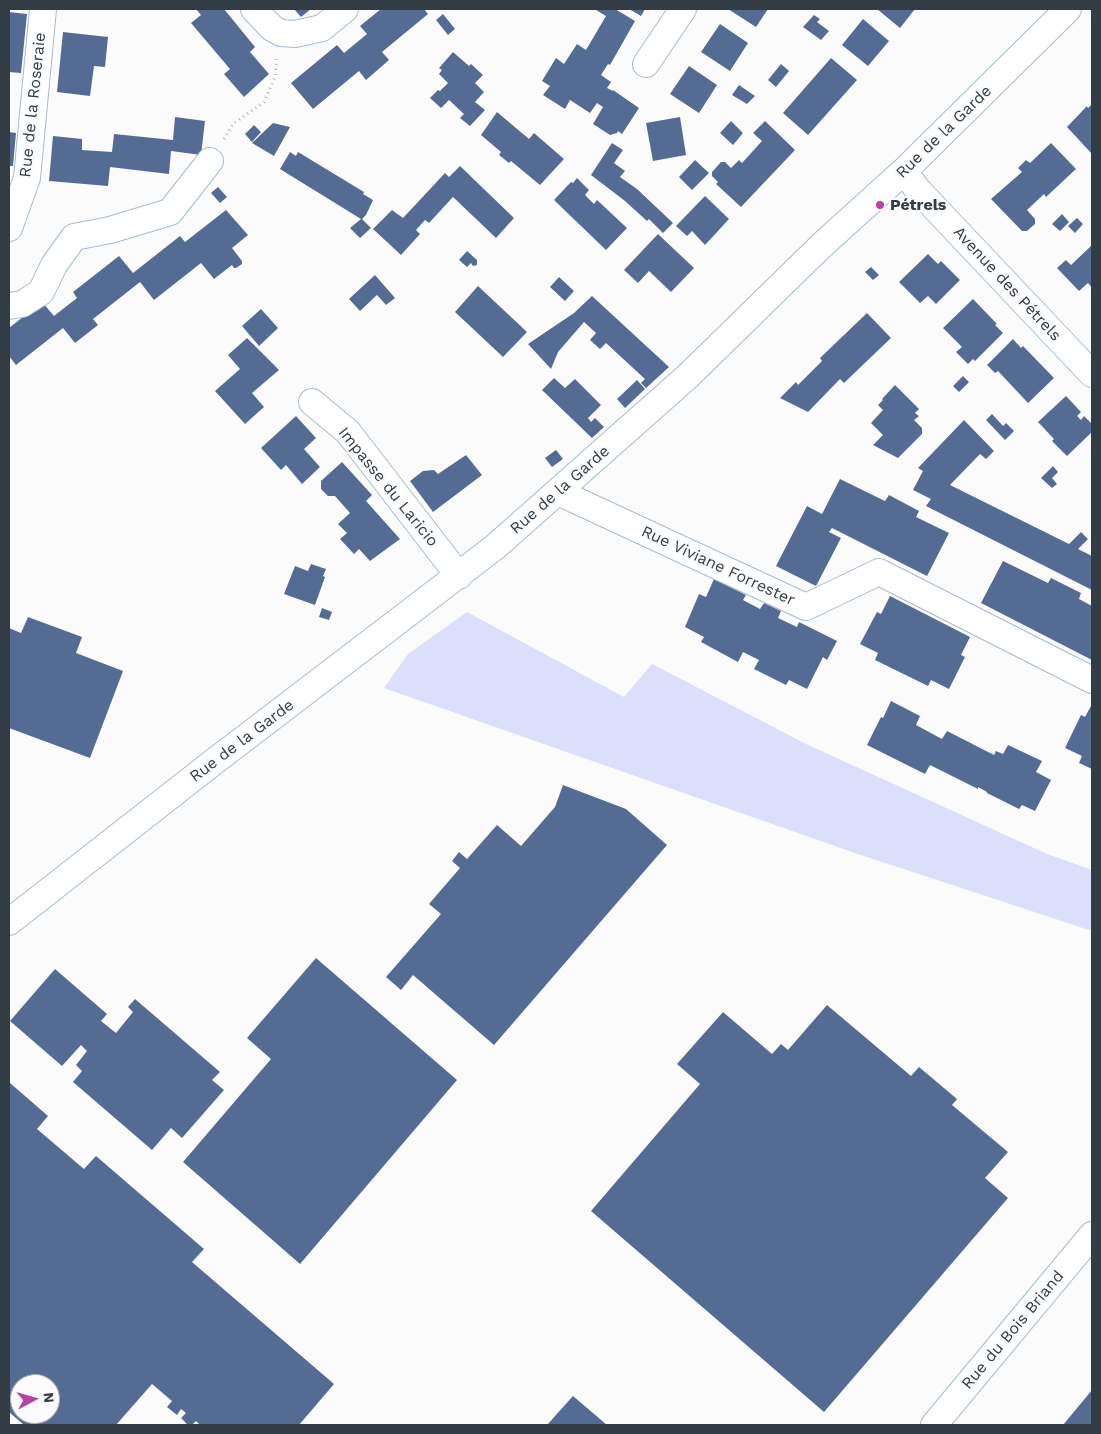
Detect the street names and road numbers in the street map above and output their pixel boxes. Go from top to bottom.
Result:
street label: Rue de la Roseraie [16,32,50,178]
street label: Rue de la Garde [892,82,996,182]
street label: Avenue des Pétrels [949,223,1065,345]
street label: Impasse du Laricio [334,423,442,551]
street label: Rue de la Garde [506,442,614,538]
street label: Rue Viviane Forrester [638,522,798,610]
street label: Rue de la Garde [186,696,298,786]
street label: Rue du Bois Briand [958,1267,1068,1393]

